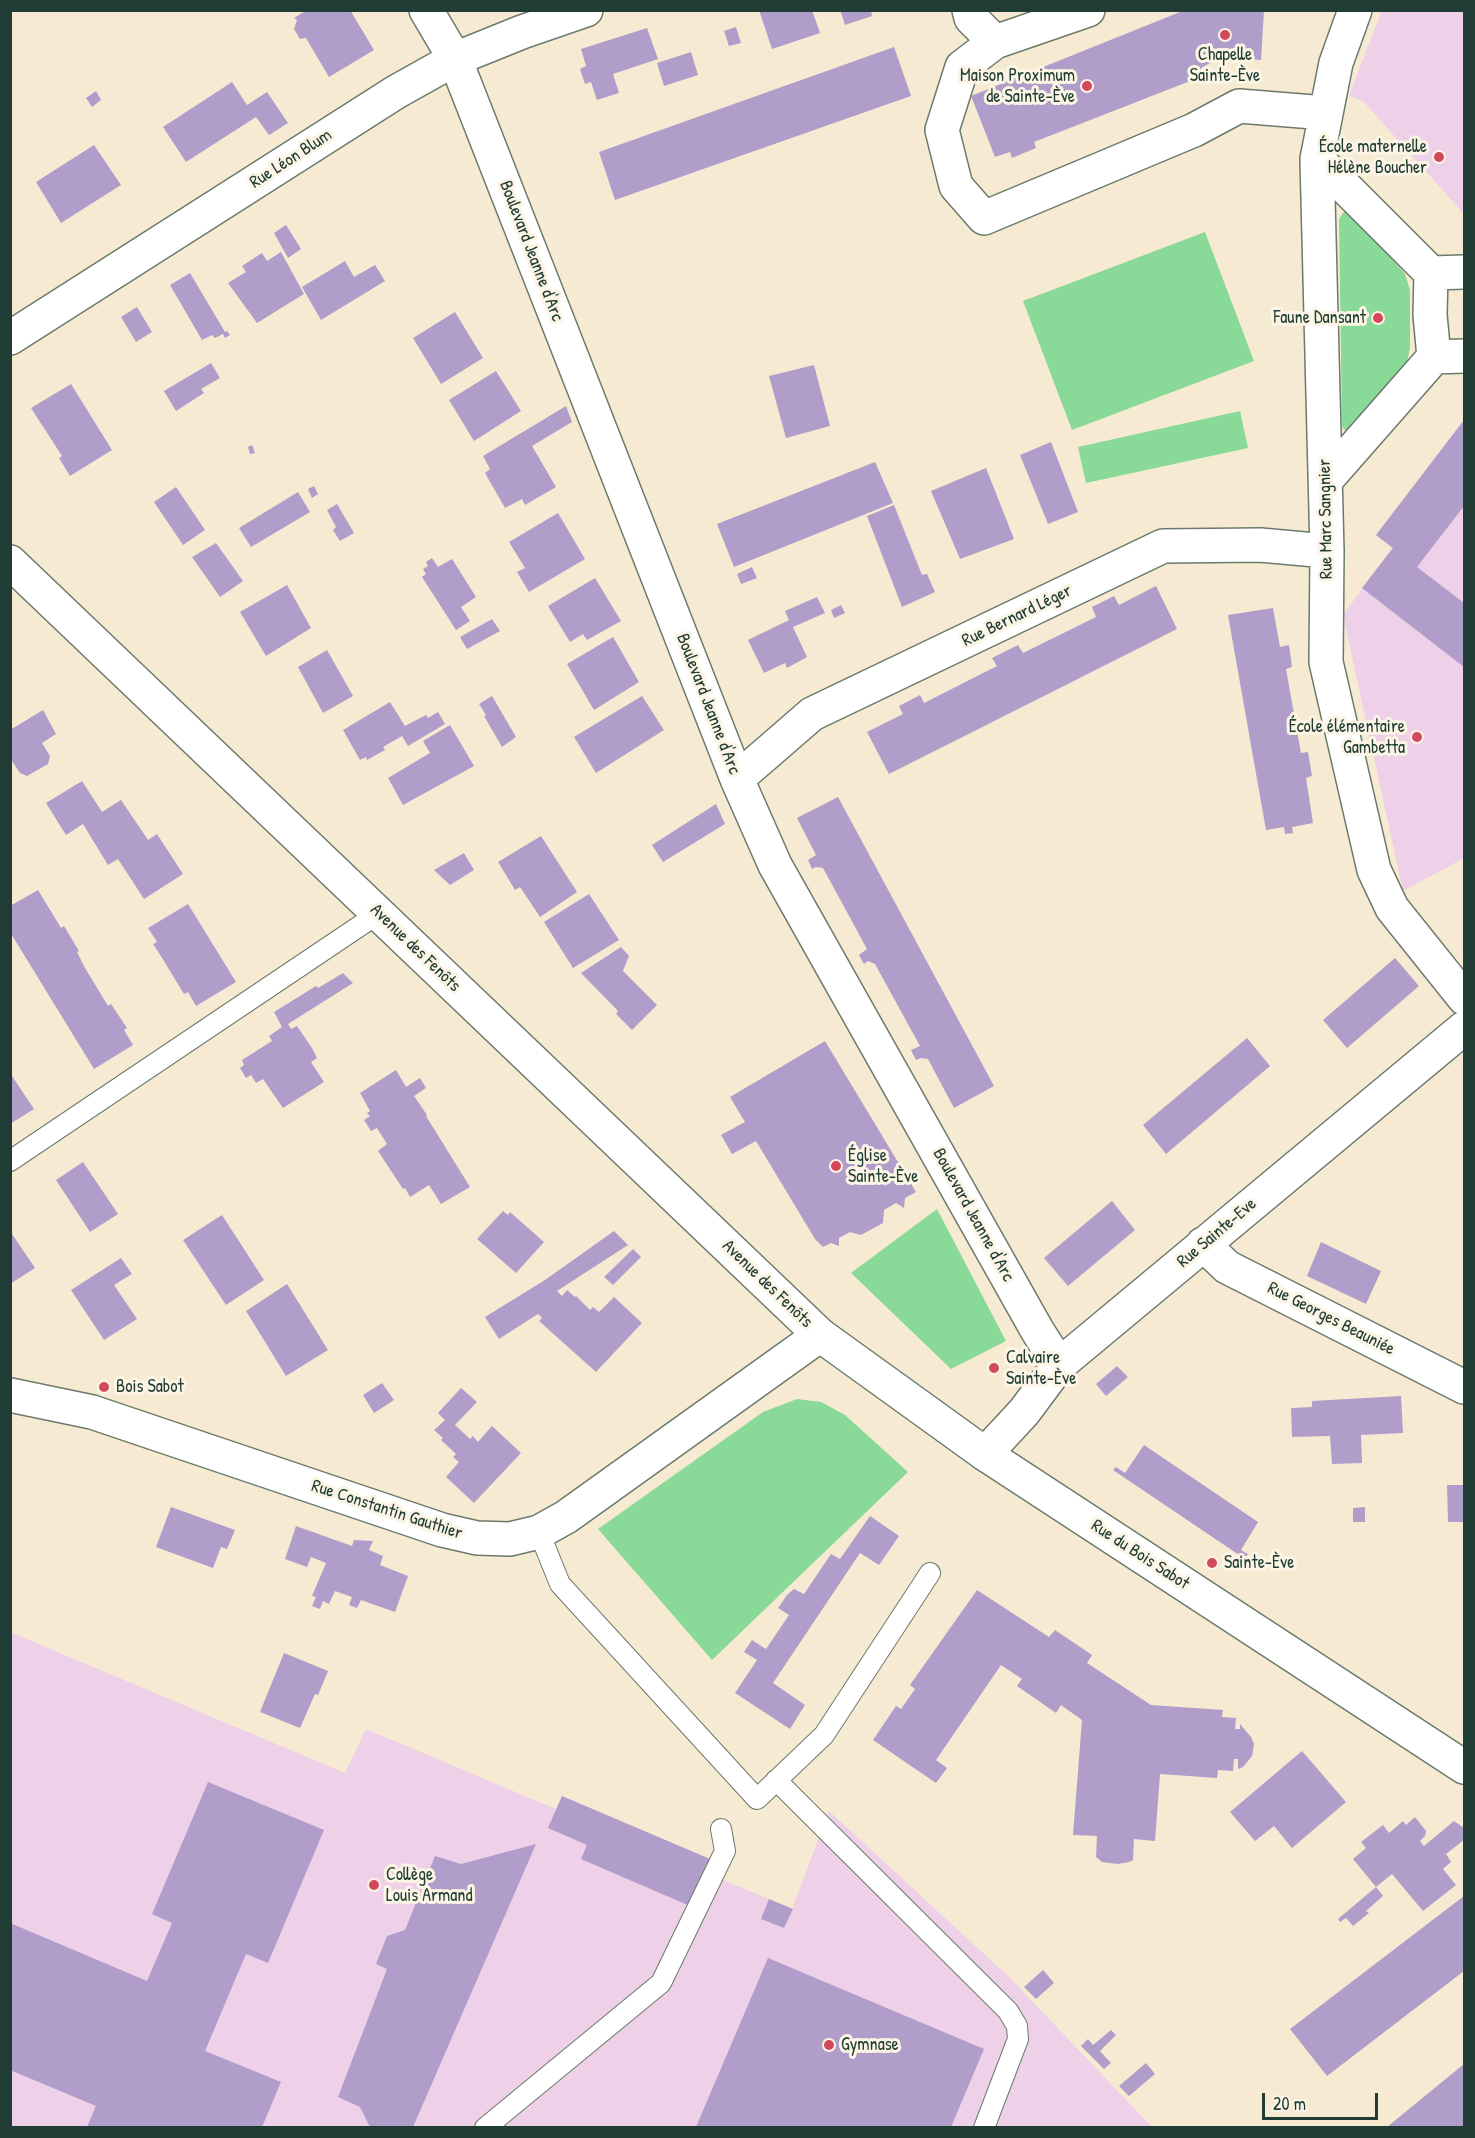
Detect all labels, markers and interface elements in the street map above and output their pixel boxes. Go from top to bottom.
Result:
marker: Chapelle Sainte-Ève [1218,28,1232,42]
place label: Chapelle Sainte-Ève [1190,44,1260,86]
place label: Maison Proximum de Sainte-Ève [960,65,1075,107]
marker: Maison Proximum de Sainte-Ève [1080,79,1094,93]
street label: Rue Léon Blum [246,125,336,193]
place label: École maternelle Hélène Boucher [1319,136,1427,178]
marker: École maternelle Hélène Boucher [1432,150,1446,164]
street label: Boulevard Jeanne d'Arc [494,178,568,324]
place label: Faune Dansant [1273,307,1366,329]
marker: Faune Dansant [1371,311,1385,325]
street label: Rue Marc Sangnier [1314,459,1338,579]
street label: Rue Bernard Léger [959,580,1075,652]
street label: Boulevard Jeanne d'Arc [671,631,745,777]
place label: École élémentaire Gambetta [1289,716,1405,758]
marker: École élémentaire Gambetta [1410,730,1424,744]
street label: Avenue des Fenôts [365,899,465,997]
place label: Église Sainte-Ève [848,1145,918,1188]
street label: Boulevard Jeanne d'Arc [927,1145,1019,1285]
marker: Église Sainte-Ève [829,1159,843,1173]
street label: Rue Sainte-Eve [1173,1194,1261,1272]
street label: Avenue des Fenôts [717,1235,817,1333]
street label: Rue Georges Beauniée [1264,1278,1398,1360]
place label: Calvaire Sainte-Ève [1006,1347,1076,1390]
marker: Calvaire Sainte-Ève [987,1361,1001,1375]
place label: Bois Sabot [116,1376,184,1398]
marker: Bois Sabot [97,1380,111,1394]
street label: Rue Constantin Gauthier [309,1475,465,1545]
street label: Rue du Bois Sabot [1087,1515,1193,1595]
place label: Sainte-Ève [1224,1552,1294,1574]
marker: Sainte-Ève [1205,1556,1219,1570]
place label: Collège Louis Armand [386,1864,472,1906]
marker: Collège Louis Armand [367,1878,381,1892]
place label: Gymnase [841,2034,899,2056]
marker: Gymnase [822,2038,836,2052]
scale bar [1265,2081,1380,2119]
text: 20 m [1273,2091,1306,2116]

